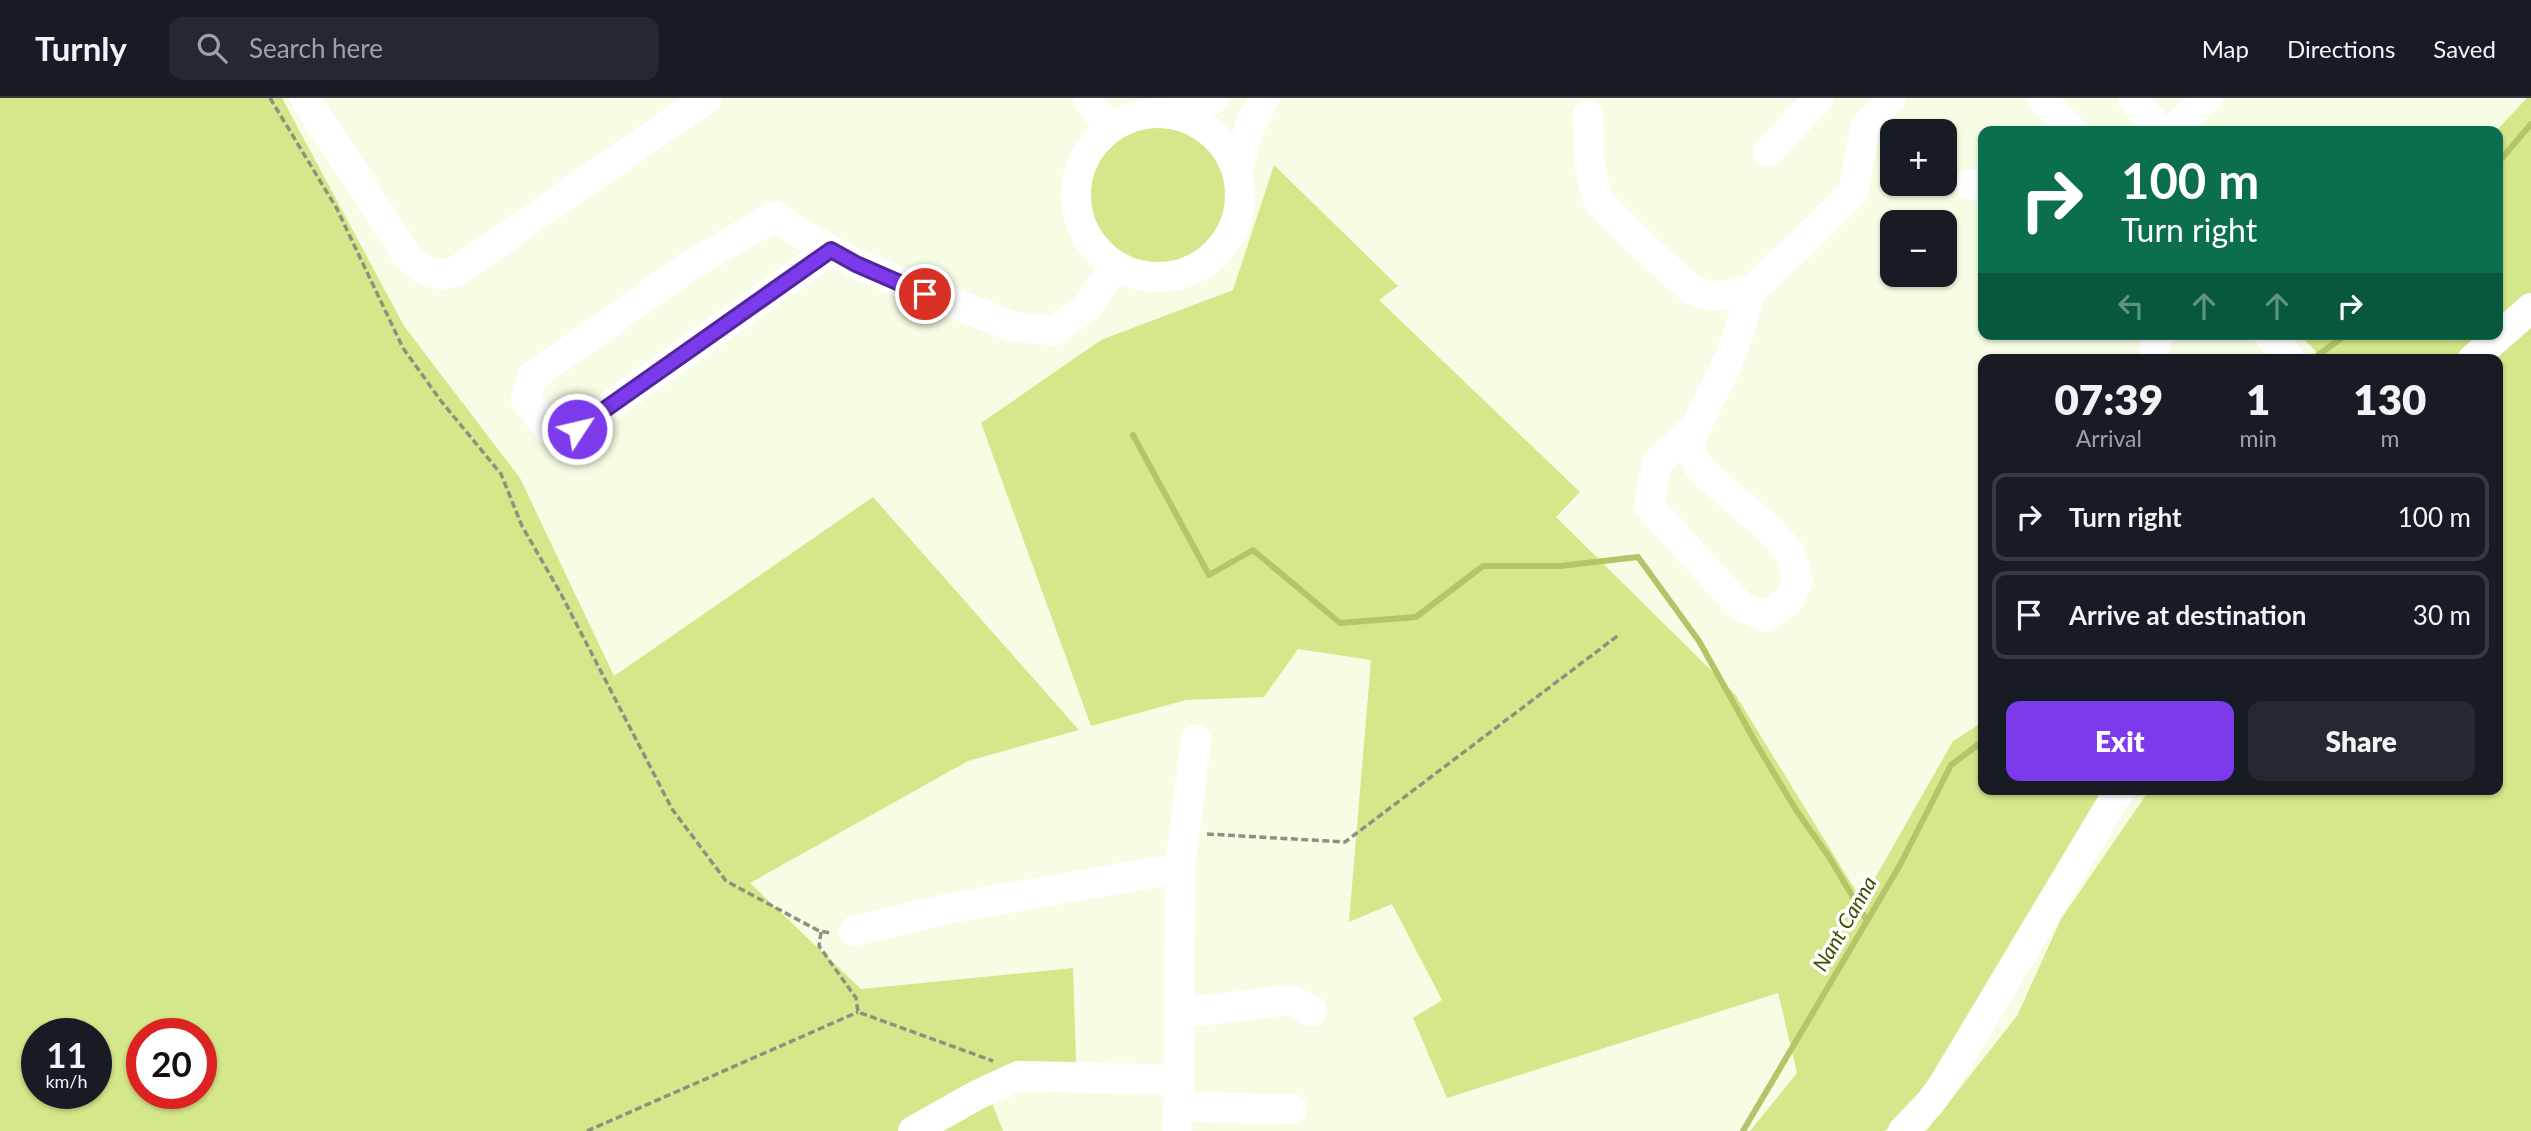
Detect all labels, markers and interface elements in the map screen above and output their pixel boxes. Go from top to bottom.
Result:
search box [169,17,659,80]
text: Turnly [35,28,127,68]
icon: search [193,29,231,67]
text: Search here [249,32,383,64]
text: Map [2202,34,2249,63]
text: Directions [2287,34,2395,63]
text: Saved [2433,34,2496,63]
map controls [1880,119,1957,287]
button: + [1880,119,1957,196]
text: 100 m [2121,151,2259,209]
icon: right [2006,154,2097,245]
button: − [1880,210,1957,287]
text: Turn right [2121,210,2257,249]
pin [895,264,955,324]
icon: arrive [906,275,944,313]
icon: left [2112,287,2150,325]
icon: ahead [2185,287,2223,325]
icon: ahead [2258,287,2296,325]
icon: right [2331,287,2369,325]
text: 07:39 [2055,374,2163,424]
text: 1 [2246,374,2270,424]
text: 130 [2353,374,2426,424]
position arrow [540,392,614,466]
text: Arrival [2076,424,2142,452]
text: min [2240,424,2277,452]
text: m [2380,424,2399,452]
icon: right [2010,498,2048,536]
text: Turn right [2069,501,2182,533]
text: 100 m [2398,501,2471,533]
icon: arrive [2010,596,2048,634]
text: Arrive at destination [2069,599,2306,631]
text: 30 m [2413,599,2471,631]
button: Exit [2006,701,2234,781]
button: Share [2248,701,2475,781]
water label: Nant Canna [1807,871,1881,975]
speed limit sign: 20 [126,1018,217,1109]
text: 11 [46,1033,87,1075]
text: km/h [45,1070,88,1092]

